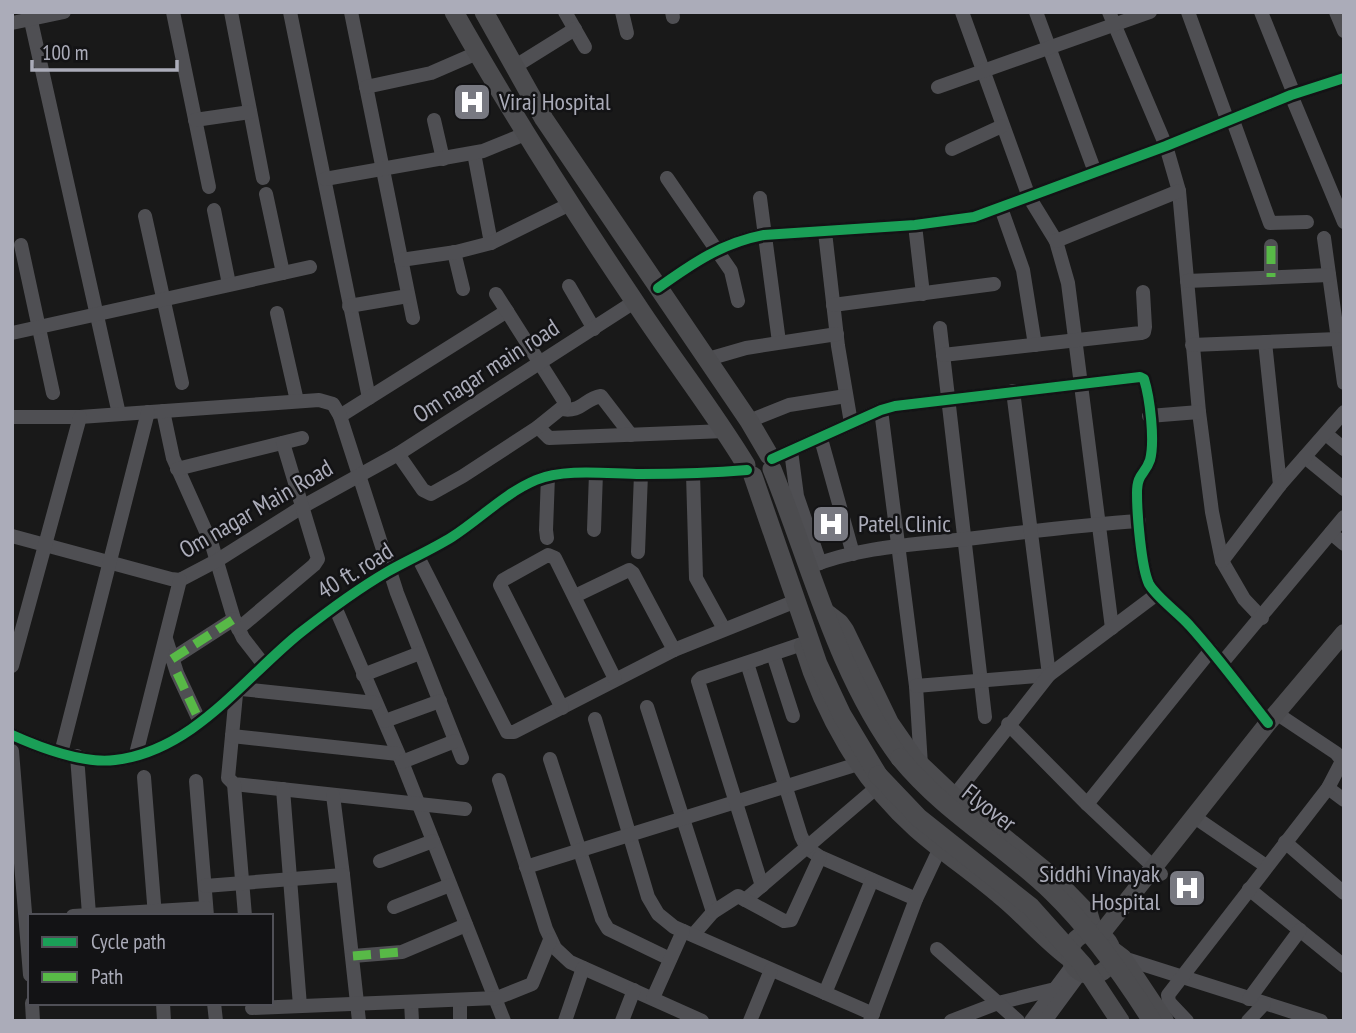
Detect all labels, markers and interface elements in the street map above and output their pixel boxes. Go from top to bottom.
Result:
scale bar [32,28,177,72]
text: 100 m [42,39,88,66]
hospital icon: Viraj Hospital [451,81,493,123]
place label: Viraj Hospital [498,86,611,117]
street label: Om nagar main road [407,312,565,430]
street label: Om nagar Main Road [173,452,338,565]
hospital icon: Patel Clinic [810,503,852,545]
place label: Patel Clinic [858,508,951,539]
street label: 40 ft. road [311,535,399,606]
street label: Flyover [956,777,1023,839]
place label: Siddhi Vinayak Hospital [1039,858,1161,917]
hospital icon: Siddhi Vinayak Hospital [1166,867,1208,909]
legend [28,914,273,1005]
text: Cycle path [91,928,166,955]
text: Path [91,963,123,990]

